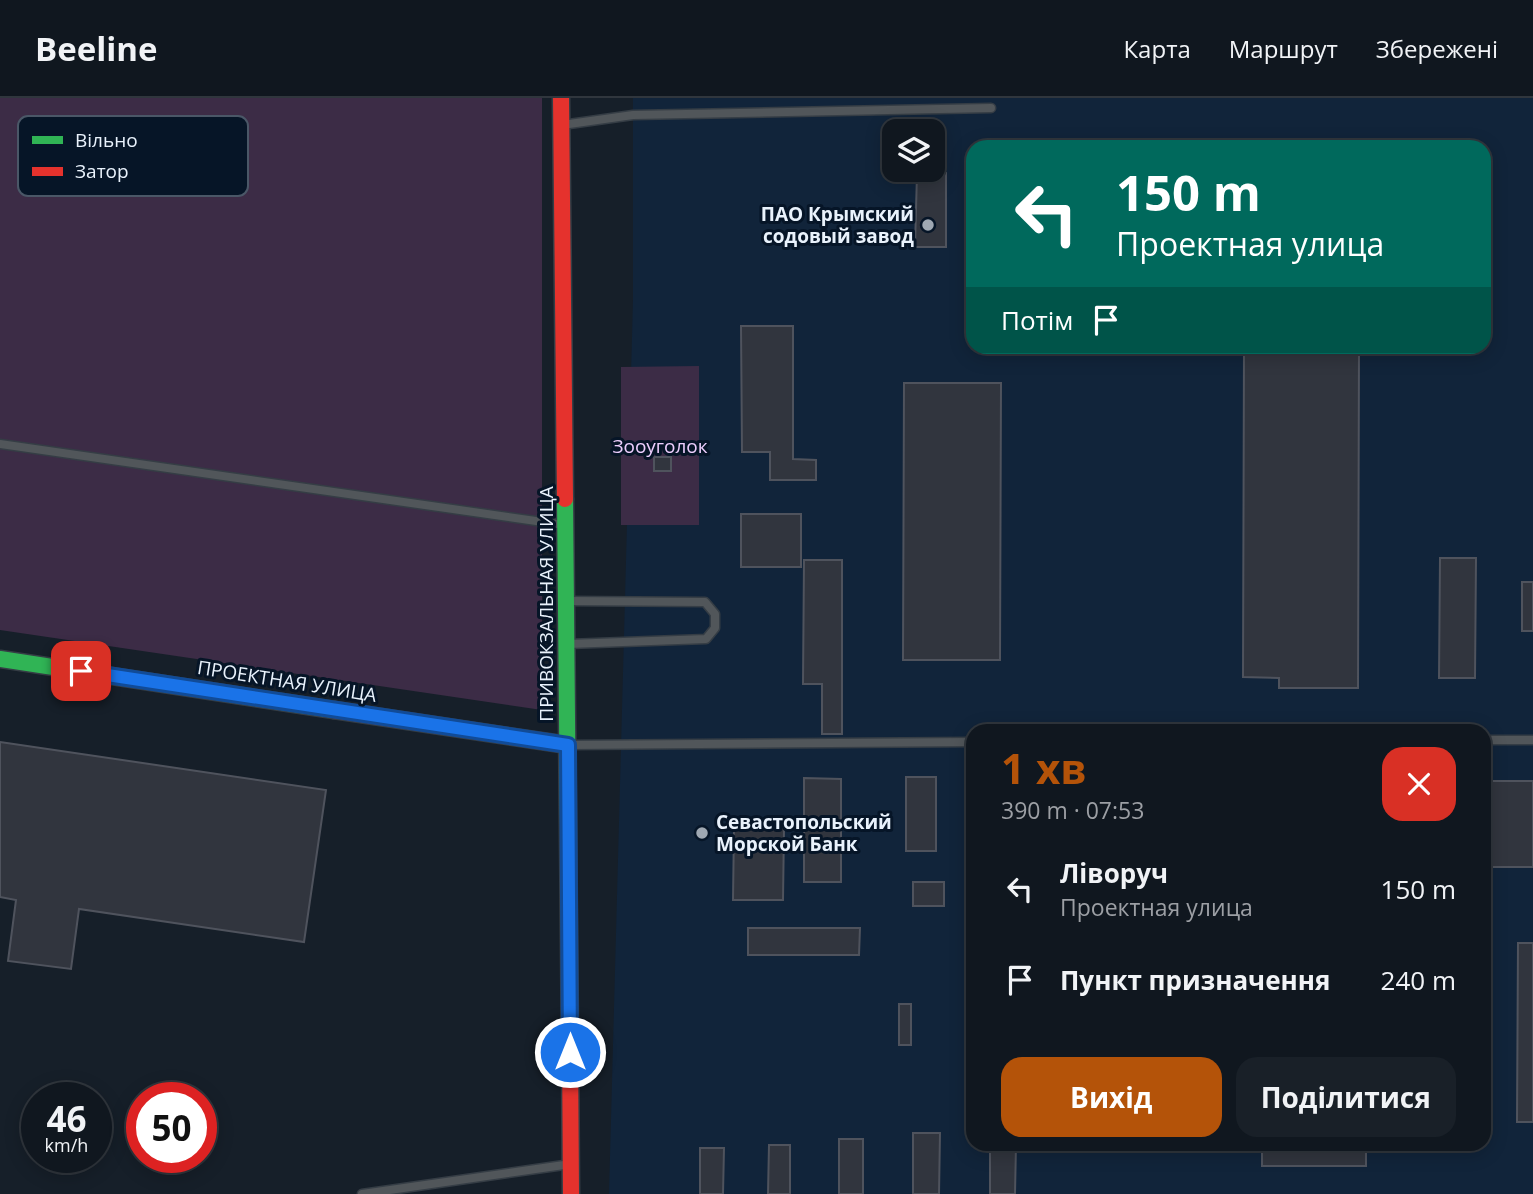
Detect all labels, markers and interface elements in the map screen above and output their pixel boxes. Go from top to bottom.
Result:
text: Beeline [35,26,158,71]
text: Карта [1123,32,1191,65]
text: Маршрут [1229,32,1338,65]
text: Збережені [1376,32,1498,65]
legend [18,116,248,196]
map controls [882,119,945,182]
button: layers [882,119,945,182]
text: Вільно [75,127,138,153]
text: Затор [75,158,129,184]
text: 150 m [1116,159,1261,225]
icon: left [1001,168,1092,259]
place label: ПАО Крымский содовый завод [761,201,914,249]
marker: ПАО Крымский содовый завод [920,217,936,233]
text: Проектная улица [1116,222,1384,265]
icon: arrive [1087,301,1125,339]
text: Потім [1001,302,1073,338]
park label: Зооуголок [612,433,708,459]
street label: ПРИВОКЗАЛЬНАЯ УЛИЦА [533,486,559,722]
pin [51,641,111,701]
icon: arrive [62,652,100,690]
street label: ПРОЕКТНАЯ УЛИЦА [195,654,379,708]
text: 1 хв [1001,739,1087,796]
button: close [1382,747,1456,821]
text: 390 m · 07:53 [1001,794,1144,826]
place label: Севастопольский Морской Банк [716,809,892,857]
marker: Севастопольский Морской Банк [694,825,710,841]
text: Ліворуч [1060,855,1168,891]
icon: left [1001,870,1039,908]
text: 150 m [1381,871,1456,907]
text: Проектная улица [1060,891,1253,923]
icon: arrive [1001,961,1039,999]
text: Пункт призначення [1060,962,1330,998]
text: 240 m [1381,962,1456,998]
position arrow [533,1015,607,1089]
button: Вихід [1001,1057,1222,1137]
button: Поділитися [1236,1057,1456,1137]
speed limit sign: 50 [126,1082,217,1173]
text: 46 [46,1095,87,1142]
text: km/h [45,1133,88,1157]

